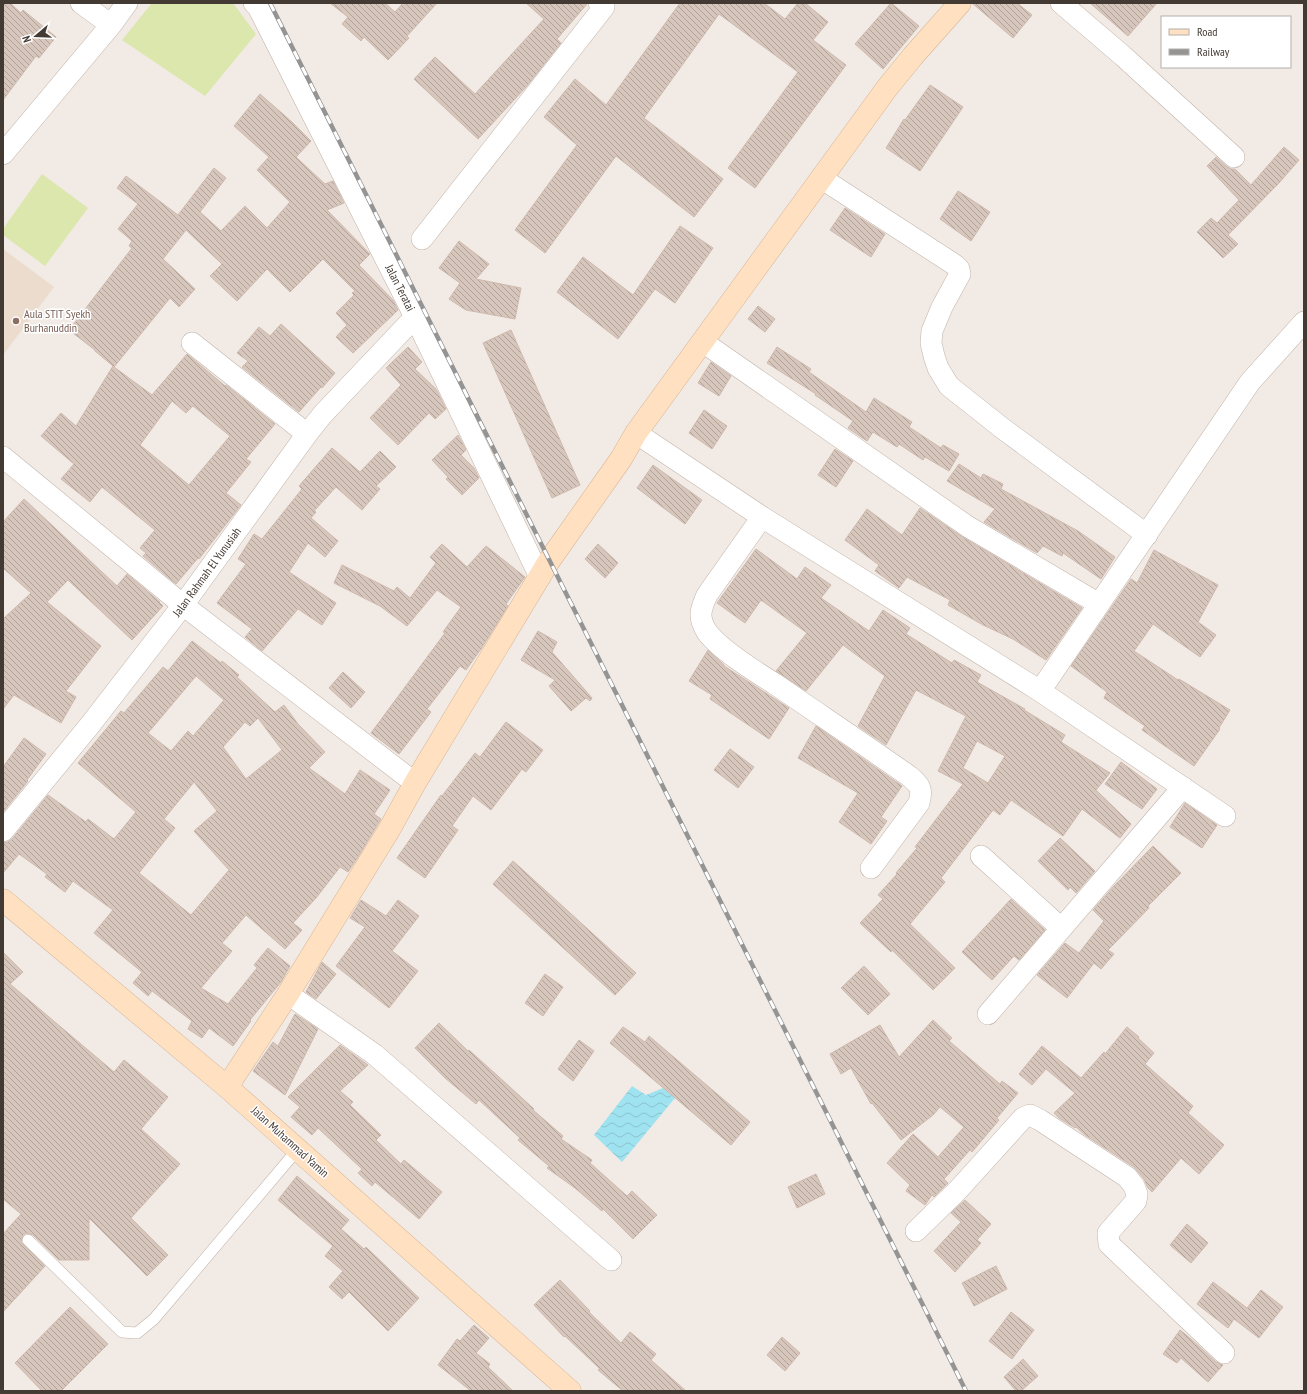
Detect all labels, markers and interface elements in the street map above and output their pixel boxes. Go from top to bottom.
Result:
north arrow [16,16,56,56]
legend [1161,16,1291,68]
text: Road [1197,24,1217,39]
text: N [19,34,34,44]
text: Railway [1197,44,1230,59]
street label: Jalan Teratai [382,261,419,314]
place label: Aula STIT Syekh Burhanuddin [24,306,90,335]
marker: Aula STIT Syekh Burhanuddin [11,316,21,326]
street label: Jalan Rahmah El Yunusiah [169,524,244,620]
street label: Jalan Muhammad Yamin [248,1102,332,1180]

